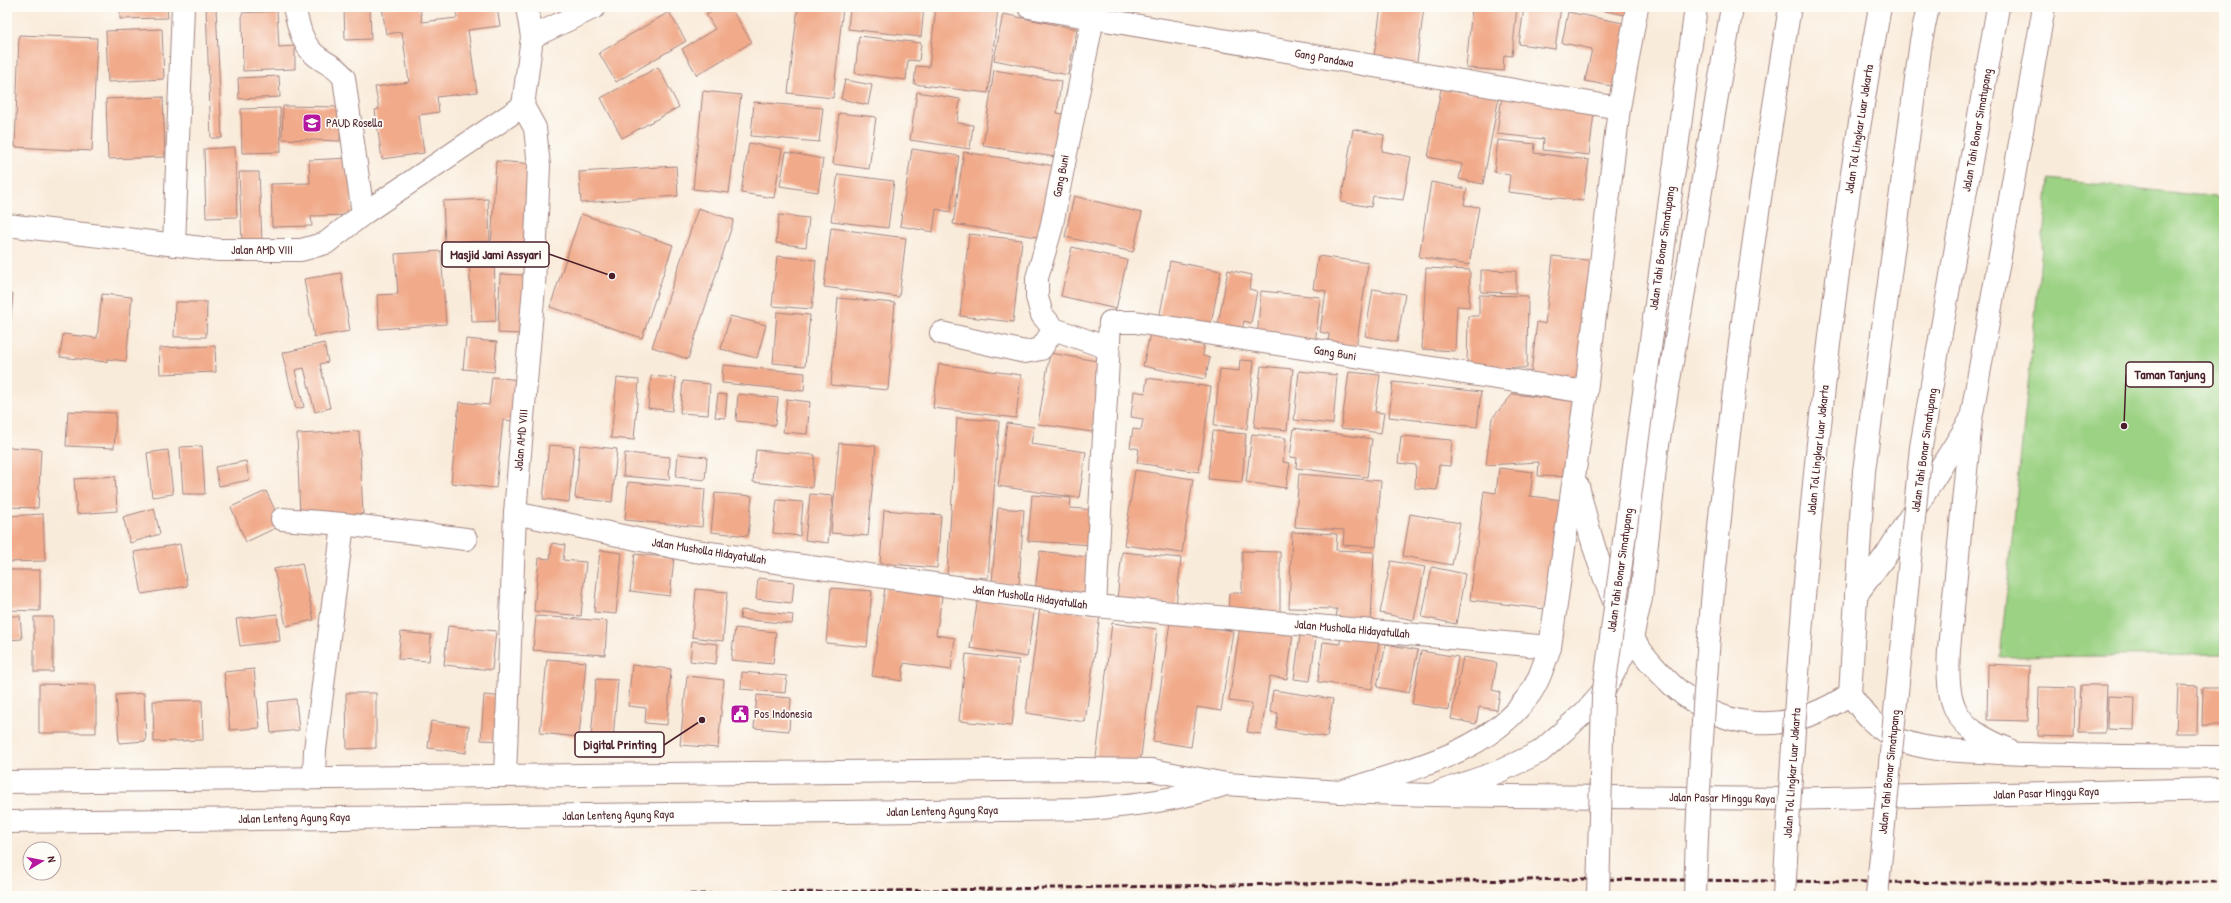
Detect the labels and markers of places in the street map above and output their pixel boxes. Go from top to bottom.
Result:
school or university icon: PAUD Rosella [301,112,323,134]
place label: PAUD Rosella [326,114,383,131]
callout: Masjid Jami Assyari [442,242,549,267]
callout: Taman Tanjung [2126,362,2213,387]
public building icon: Pos Indonesia [729,703,751,725]
place label: Pos Indonesia [754,705,812,722]
callout: Digital Printing [575,732,664,757]

